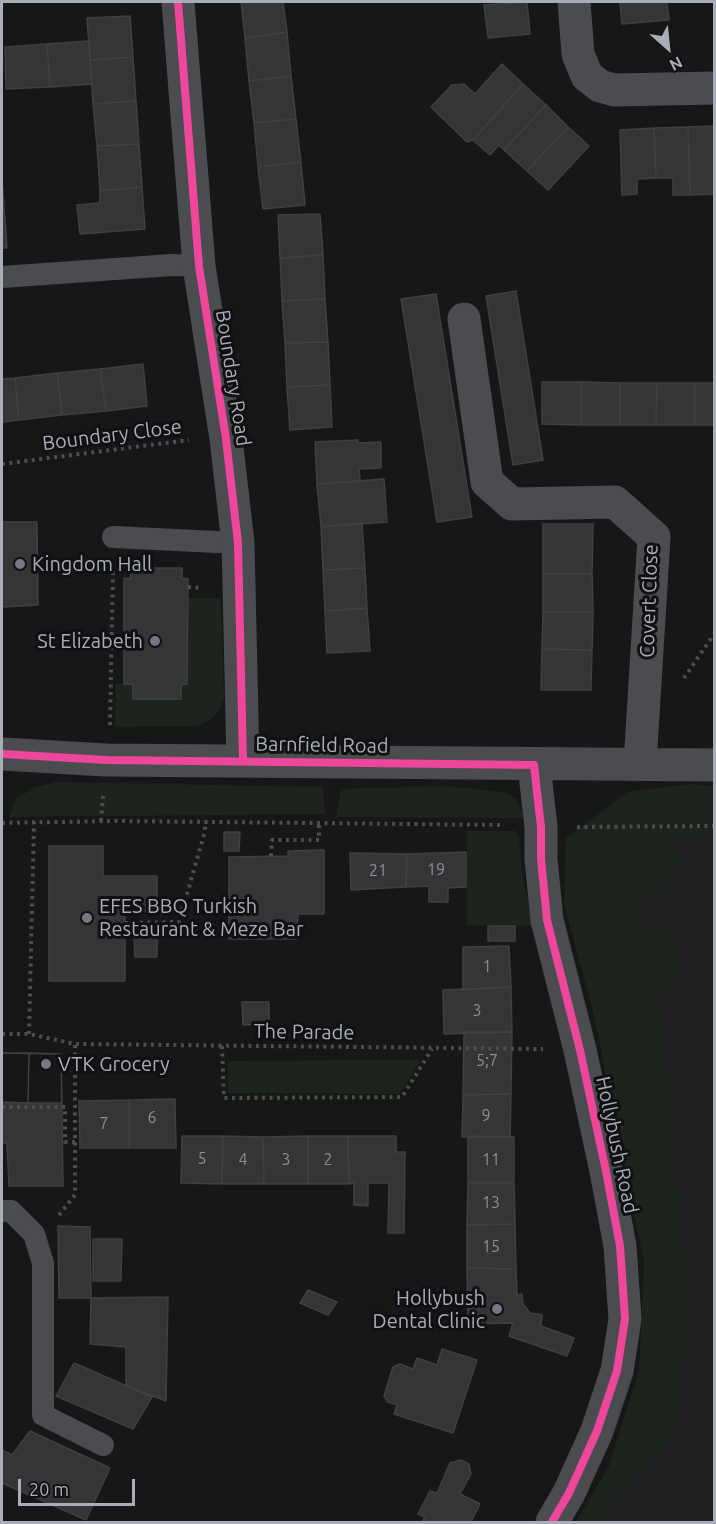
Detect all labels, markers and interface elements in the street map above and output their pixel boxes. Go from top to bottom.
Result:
north arrow [638,18,698,78]
text: N [667,53,686,75]
street label: Boundary Road [210,308,256,448]
street label: Boundary Close [41,415,183,455]
street label: Covert Close [635,544,663,658]
place label: Kingdom Hall [32,552,152,576]
marker: Kingdom Hall [13,557,27,571]
place label: St Elizabeth [37,629,143,653]
marker: St Elizabeth [148,634,162,648]
street label: Barnfield Road [255,732,389,758]
house number: 19 [427,860,445,880]
house number: 21 [369,861,387,881]
place label: EFES BBQ Turkish Restaurant & Meze Bar [99,894,304,941]
marker: EFES BBQ Turkish Restaurant & Meze Bar [80,911,94,925]
house number: 1 [482,957,492,977]
house number: 3 [472,1001,482,1021]
street label: The Parade [253,1019,355,1045]
house number: 5;7 [476,1051,498,1071]
place label: VTK Grocery [58,1052,170,1076]
marker: VTK Grocery [39,1057,53,1071]
street label: Hollybush Road [591,1074,643,1216]
house number: 9 [481,1106,491,1126]
house number: 6 [147,1108,157,1128]
house number: 7 [99,1114,109,1134]
house number: 5 [197,1149,207,1169]
house number: 4 [238,1150,248,1170]
house number: 3 [281,1150,291,1170]
house number: 2 [323,1150,333,1170]
house number: 11 [482,1150,500,1170]
house number: 13 [482,1193,500,1213]
house number: 15 [482,1237,500,1257]
place label: Hollybush Dental Clinic [373,1286,485,1333]
marker: Hollybush Dental Clinic [490,1302,504,1316]
scale bar [21,1467,138,1505]
text: 20 m [29,1479,69,1499]

